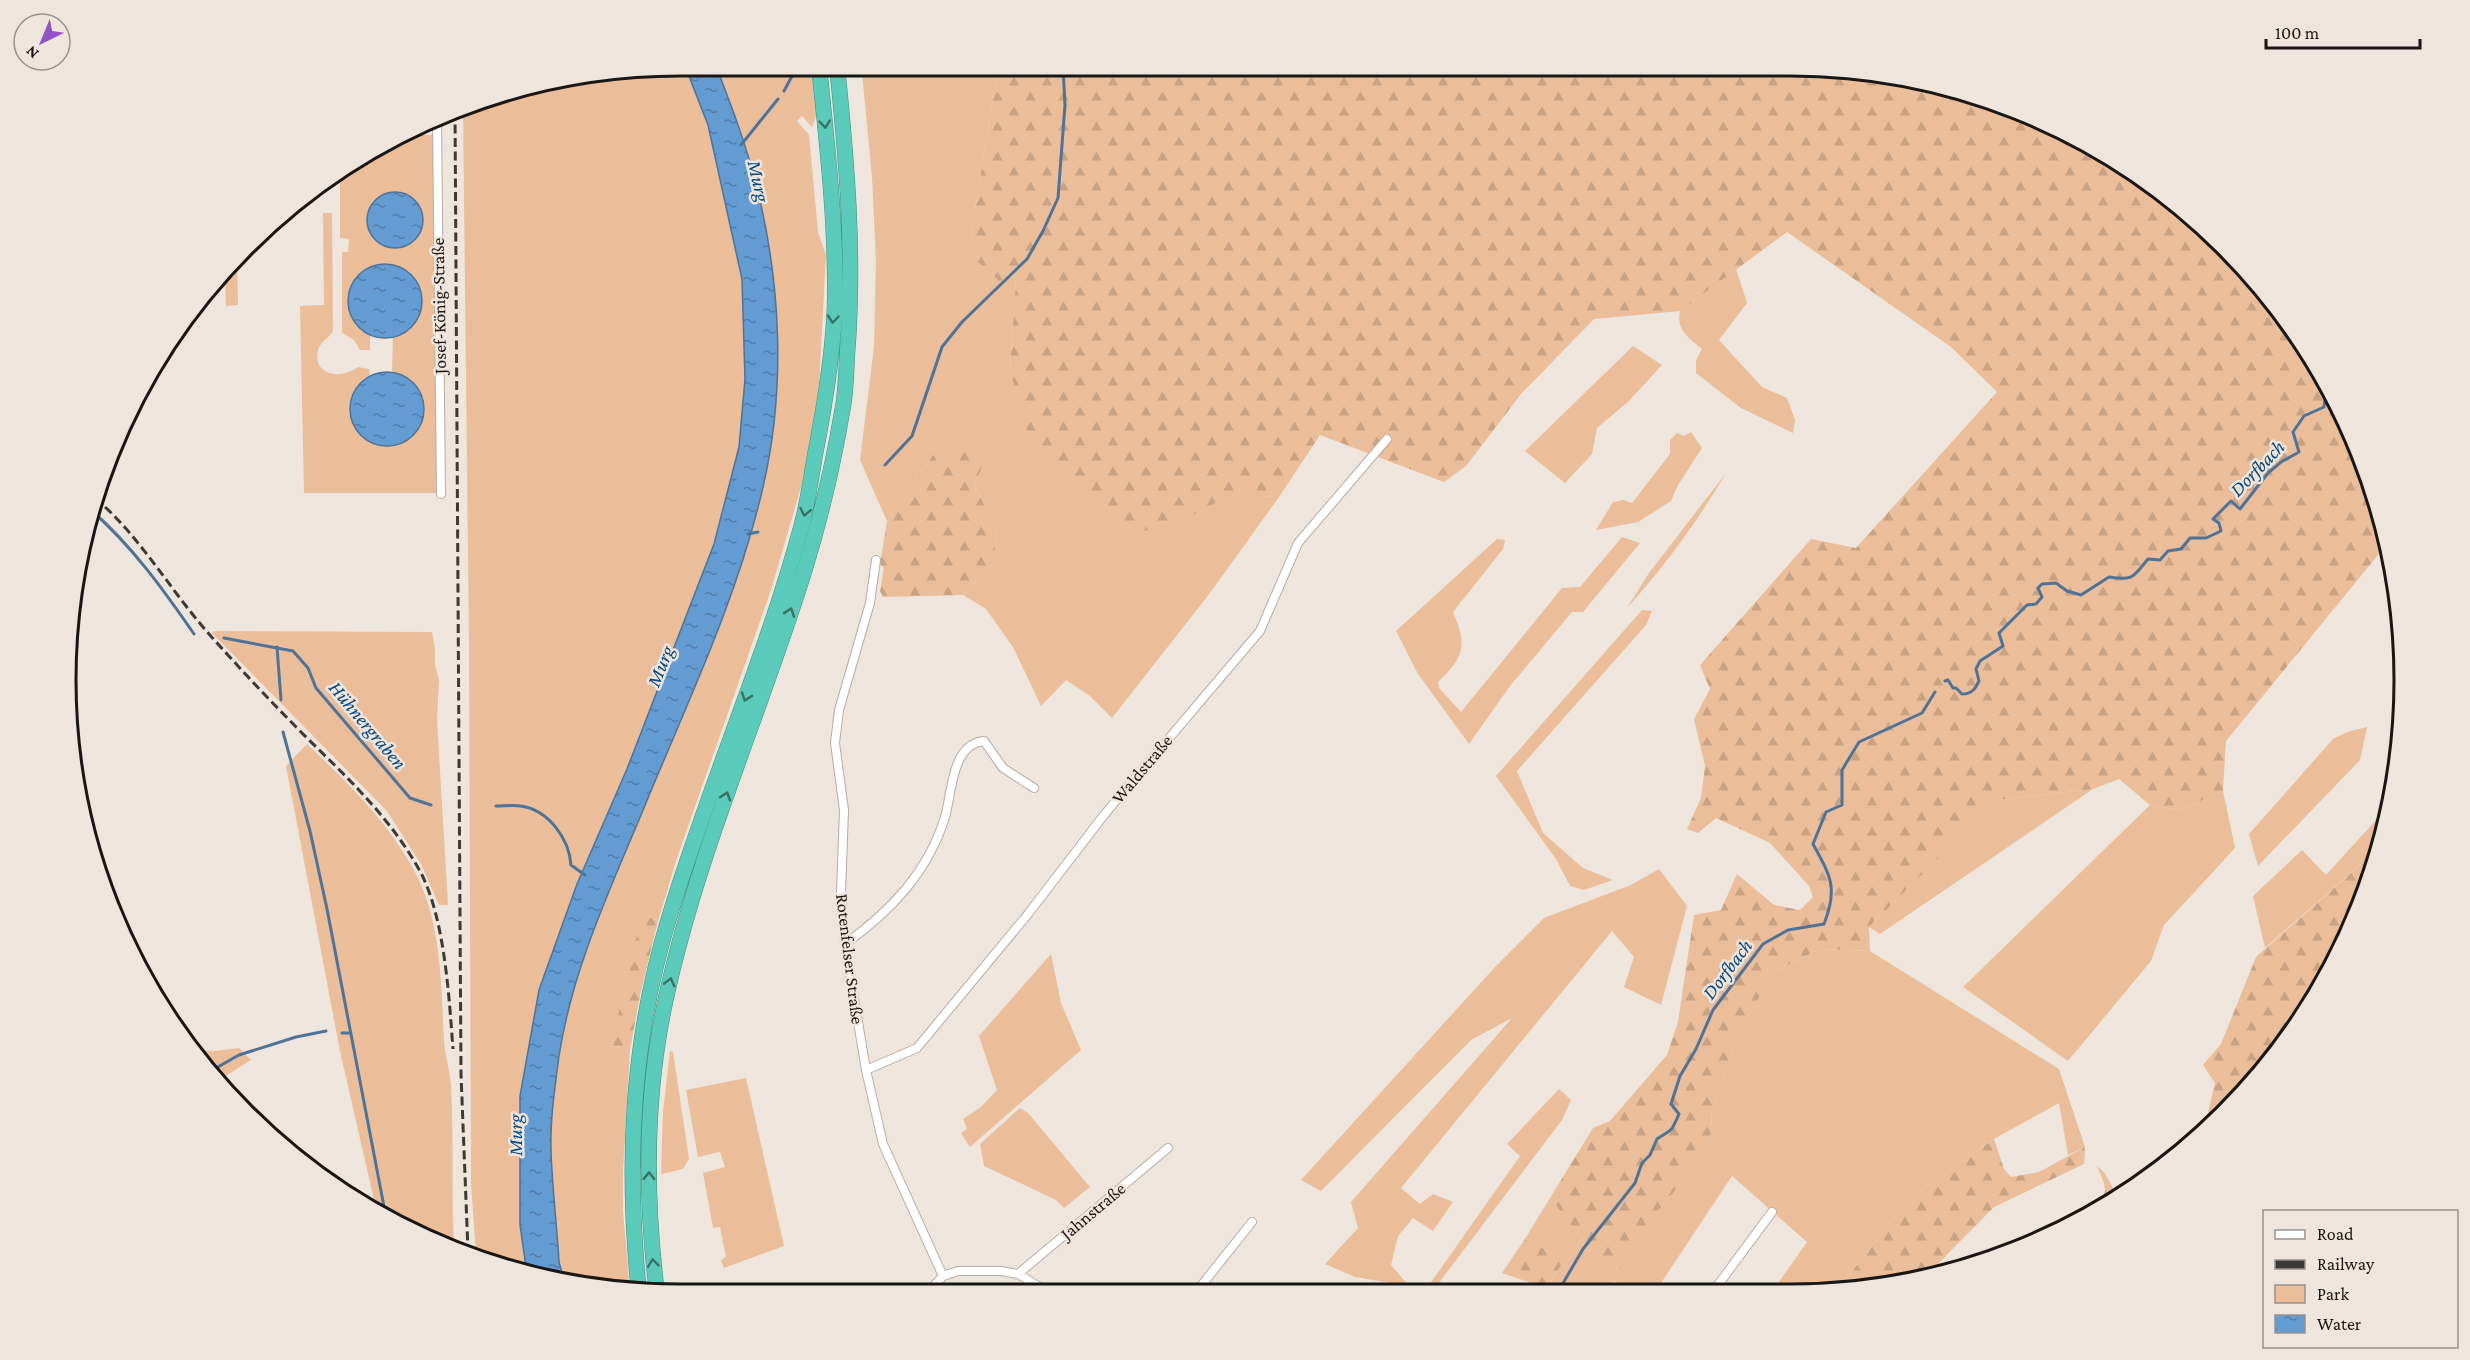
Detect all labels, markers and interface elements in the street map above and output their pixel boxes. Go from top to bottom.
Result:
north arrow [12,12,72,72]
scale bar [2266,12,2420,50]
text: 100 m [2275,23,2320,43]
text: N [22,43,42,63]
one-way arrow [818,120,831,129]
water label: Murg [742,157,775,205]
street label: Josef-König-Straße [428,238,450,376]
one-way arrow [827,314,840,323]
water label: Dorfbach [2225,436,2290,501]
one-way arrow [799,506,812,516]
one-way arrow [783,607,796,618]
water label: Murg [642,641,679,691]
water label: Hühnergraben [324,676,411,774]
one-way arrow [740,691,753,702]
street label: Waldstraße [1107,730,1177,807]
one-way arrow [718,791,731,802]
street label: Rotenfelser Straße [832,893,868,1026]
water label: Dorfbach [1697,935,1757,1004]
one-way arrow [662,977,675,987]
water label: Murg [504,1113,527,1157]
one-way arrow [643,1171,655,1180]
street label: Jahnstraße [1055,1178,1129,1245]
legend [2263,1210,2458,1348]
text: Road [2317,1224,2354,1244]
text: Railway [2317,1254,2375,1274]
one-way arrow [647,1259,660,1268]
text: Park [2317,1284,2349,1304]
text: Water [2317,1314,2362,1334]

